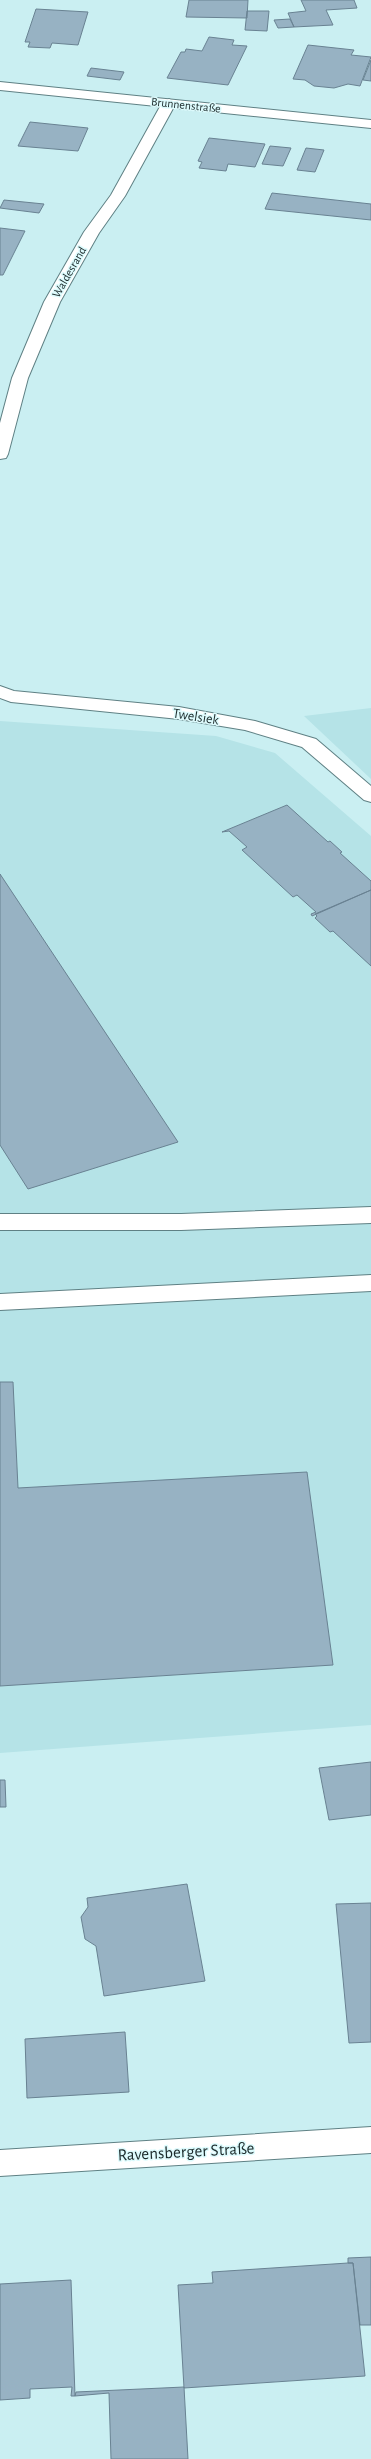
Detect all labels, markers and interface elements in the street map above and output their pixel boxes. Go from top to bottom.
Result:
street label: Brunnenstraße [151,95,221,115]
street label: Waldesrand [50,245,88,299]
street label: Twelsiek [172,706,221,728]
street label: Ravensberger Straße [117,2139,255,2164]

